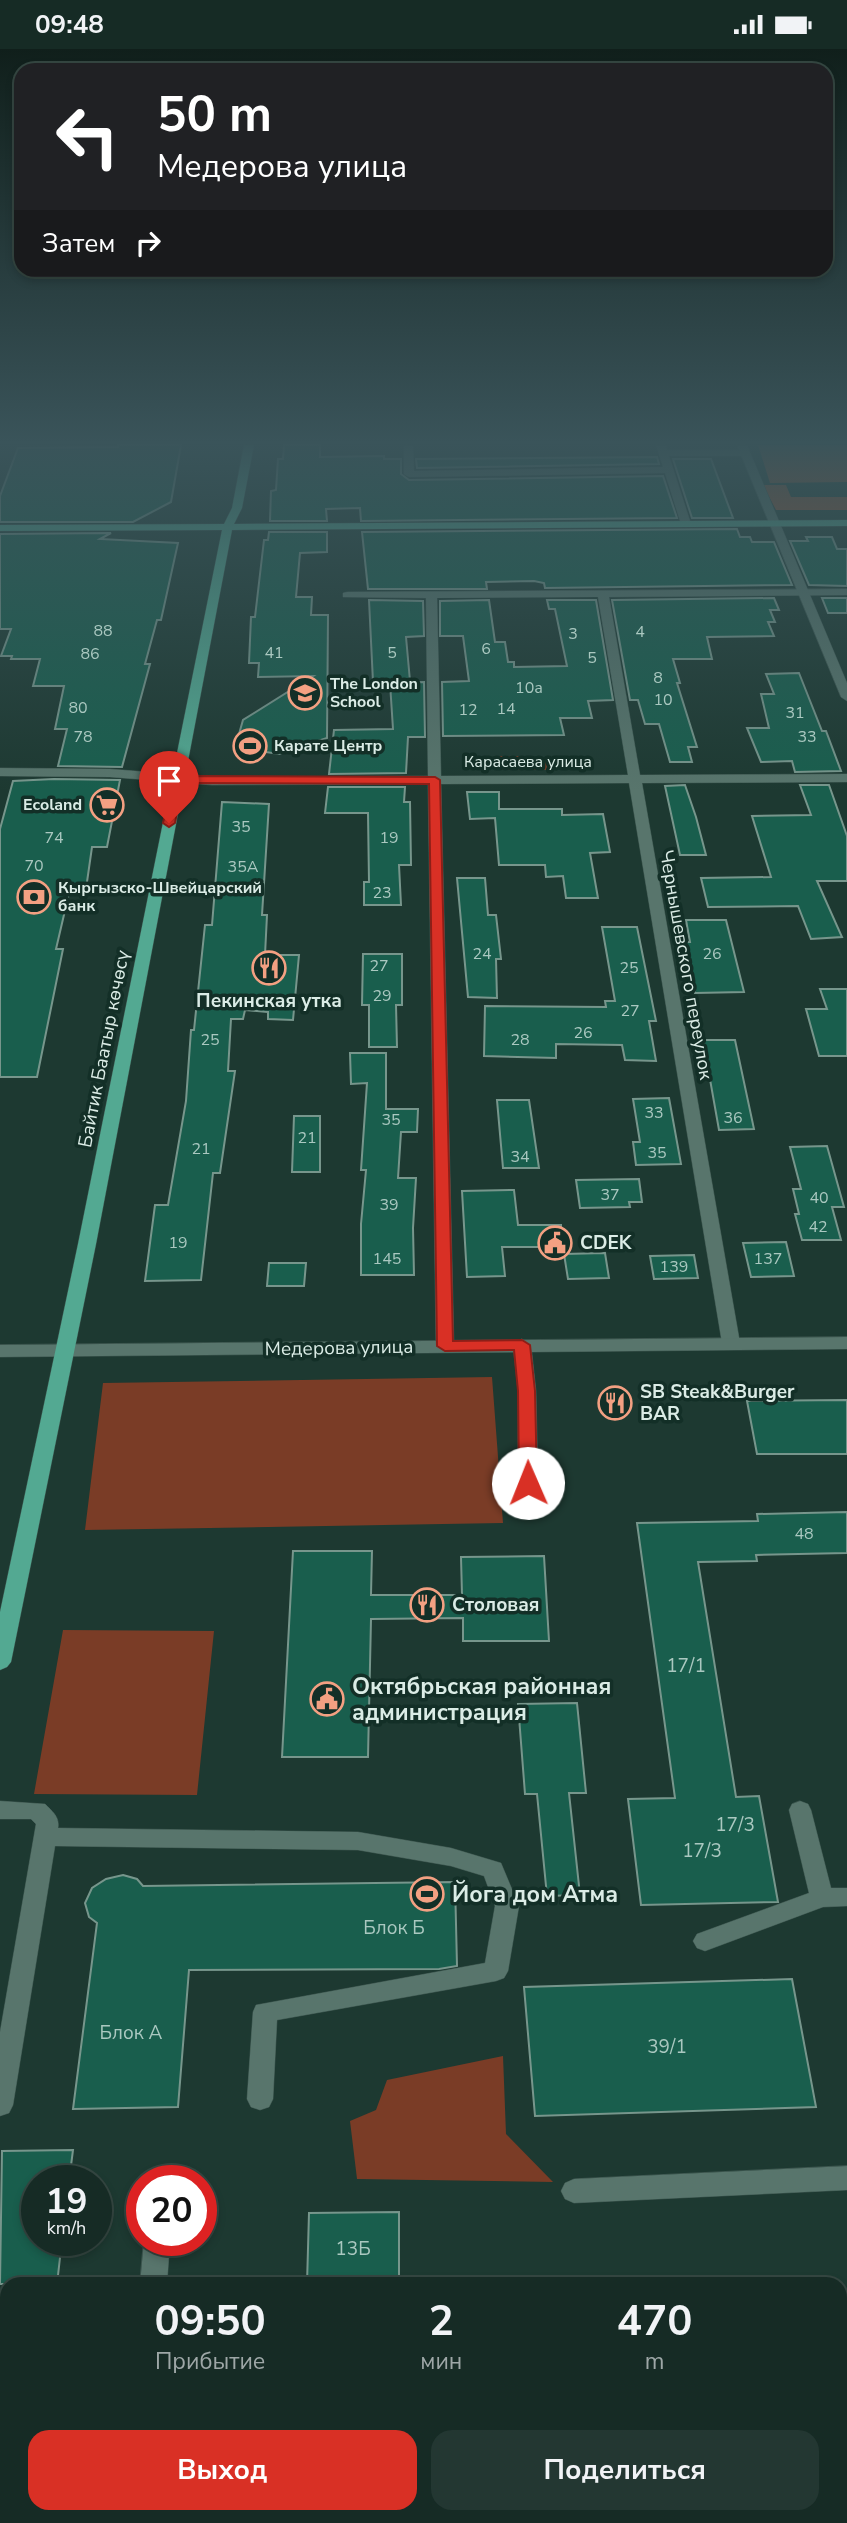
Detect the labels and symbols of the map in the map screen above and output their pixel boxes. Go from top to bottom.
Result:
house number: 88 [93,620,113,642]
house number: 4 [635,621,645,643]
house number: 3 [568,623,578,645]
house number: 6 [481,638,491,660]
house number: 41 [264,642,284,664]
house number: 5 [387,642,397,664]
house number: 86 [80,643,100,665]
house number: 5 [587,647,597,669]
house number: 8 [653,667,663,689]
place label: The London School [330,673,418,713]
school or university icon: The London School [286,674,324,712]
house number: 10а [515,677,543,699]
house number: 10 [653,689,673,711]
house number: 80 [68,697,88,719]
house number: 14 [496,698,516,720]
house number: 12 [458,699,478,721]
house number: 31 [785,702,805,724]
house number: 78 [73,726,93,748]
house number: 33 [797,726,817,748]
sports icon: Карате Центр [231,727,269,765]
place label: Карате Центр [274,735,382,757]
pin [139,751,199,823]
street label: Карасаева улица [464,751,592,773]
supermarket icon: Ecoland [88,786,126,824]
place label: Ecoland [23,794,82,816]
house number: 35 [231,816,251,838]
house number: 74 [44,827,64,849]
house number: 19 [379,827,399,849]
street label: Чернышевского переулок [653,848,719,1082]
house number: 70 [24,855,44,877]
house number: 35А [228,856,259,878]
place label: Кыргызско-Швейцарский банк [58,877,262,917]
bank icon: Кыргызско-Швейцарский банк [15,878,53,916]
house number: 23 [372,882,392,904]
house number: 24 [472,943,492,965]
house number: 26 [702,943,722,965]
street label: Байтик Баатыр көчөсү [72,948,136,1150]
restaurant icon: Пекинская утка [250,949,288,987]
house number: 27 [369,955,389,977]
house number: 25 [619,957,639,979]
house number: 29 [372,985,392,1007]
place label: Пекинская утка [196,988,342,1014]
house number: 27 [620,1000,640,1022]
house number: 26 [573,1022,593,1044]
house number: 25 [200,1029,220,1051]
house number: 28 [510,1029,530,1051]
house number: 33 [644,1102,664,1124]
house number: 36 [723,1107,743,1129]
house number: 35 [381,1109,401,1131]
house number: 21 [297,1127,317,1149]
house number: 21 [191,1138,211,1160]
house number: 35 [647,1142,667,1164]
house number: 34 [510,1146,530,1168]
house number: 37 [600,1184,620,1206]
house number: 40 [809,1187,829,1209]
house number: 39 [379,1194,399,1216]
house number: 42 [808,1216,828,1238]
public building icon: CDEK [536,1224,574,1262]
place label: CDEK [580,1230,633,1256]
house number: 19 [168,1232,188,1254]
house number: 145 [373,1248,401,1270]
house number: 137 [754,1248,782,1270]
house number: 139 [660,1256,688,1278]
street label: Медерова улица [264,1334,414,1362]
place label: SB Steak&Burger BAR [640,1379,795,1427]
restaurant icon: SB Steak&Burger BAR [596,1384,634,1422]
position arrow [491,1446,565,1520]
house number: 48 [794,1523,814,1545]
restaurant icon: Столовая [408,1586,446,1624]
place label: Столовая [452,1592,539,1618]
house number: 17/1 [666,1653,706,1679]
place label: Октябрьская районная администрация [352,1671,611,1728]
public building icon: Октябрьская районная администрация [308,1680,346,1718]
house number: 17/3 [715,1812,755,1838]
house number: 17/3 [682,1838,722,1864]
sports icon: Йога дом Атма [408,1875,446,1913]
place label: Йога дом Атма [452,1879,618,1910]
house number: Блок Б [363,1915,425,1941]
house number: Блок А [100,2020,163,2046]
house number: 39/1 [647,2034,687,2060]
speed limit sign: 20 [126,2165,217,2256]
house number: 13Б [335,2236,371,2262]

